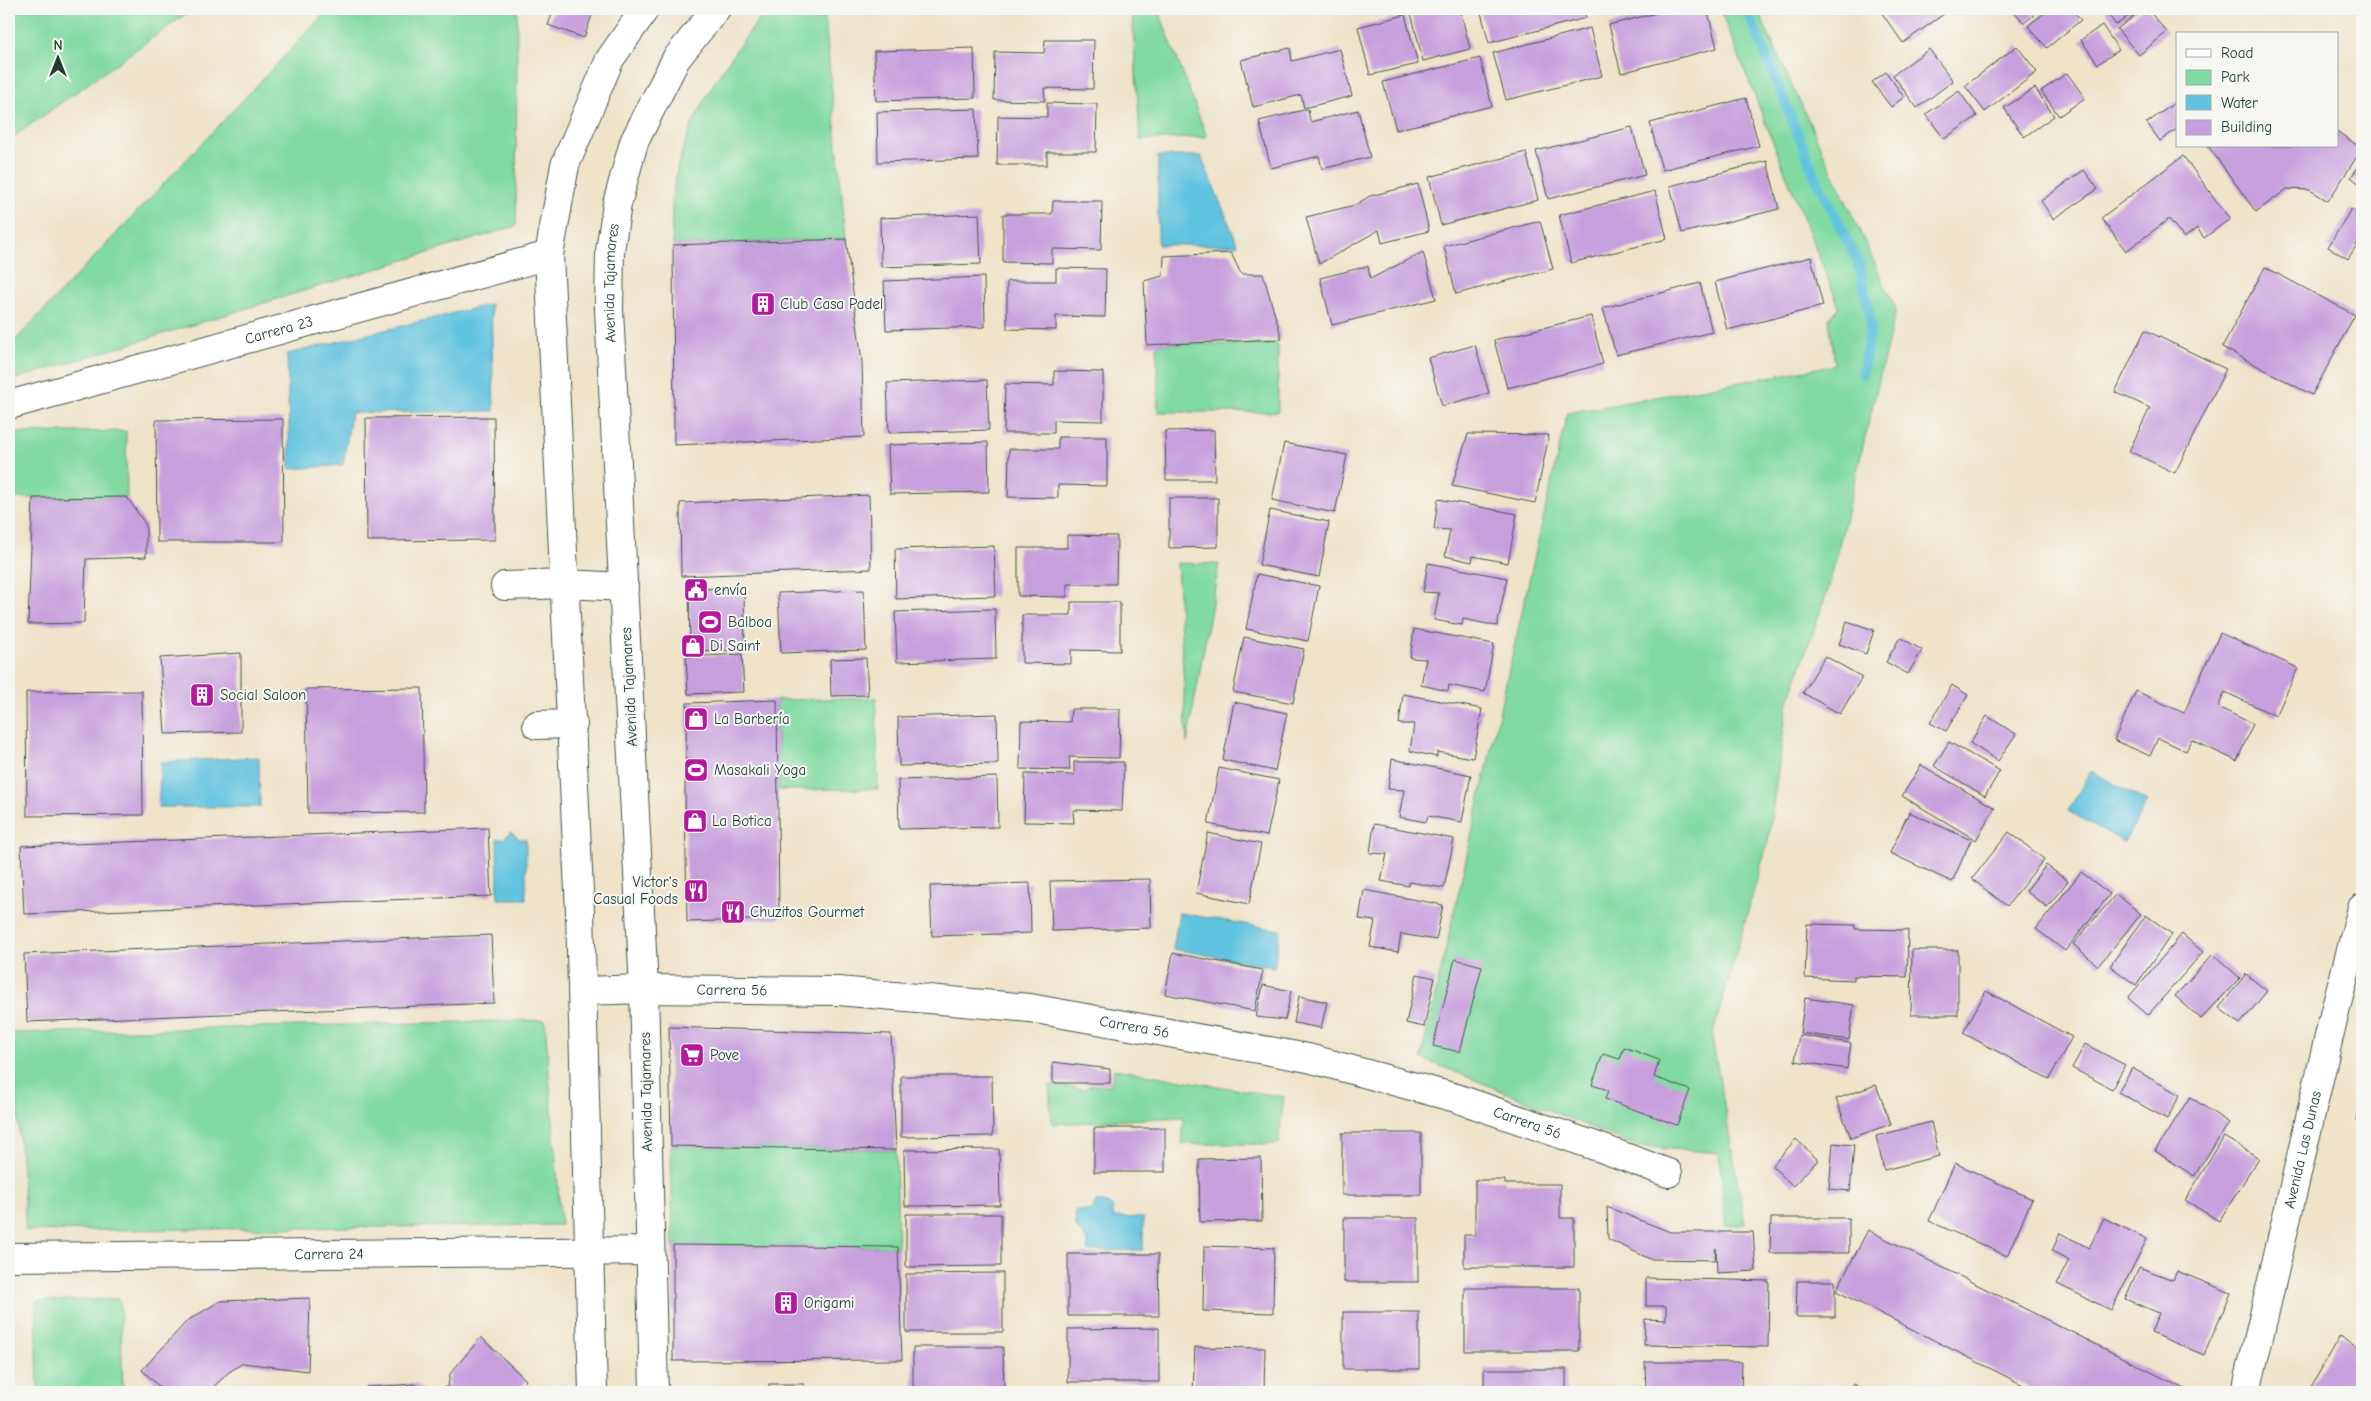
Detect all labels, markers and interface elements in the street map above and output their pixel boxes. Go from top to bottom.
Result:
north arrow [32,32,82,82]
legend [2176,32,2338,148]
text: N [53,37,63,54]
text: Road [2221,44,2253,62]
text: Park [2221,68,2250,86]
text: Water [2221,94,2258,112]
text: Building [2221,118,2272,136]
street label: Avenida Tajamares [600,222,623,343]
building icon: Club Casa Padel [750,291,776,317]
place label: Club Casa Padel [780,295,883,313]
street label: Carrera 23 [243,312,315,348]
public building icon: envía [683,577,709,603]
place label: envía [714,581,747,599]
sports icon: Balboa [697,609,723,635]
place label: Balboa [728,613,772,631]
street label: Avenida Tajamares [617,627,641,747]
shop icon: Di Saint [680,633,706,659]
place label: Di Saint [710,637,761,655]
building icon: Social Saloon [189,682,215,708]
place label: Social Saloon [220,686,306,704]
shop icon: La Barbería [683,706,709,732]
place label: La Barbería [714,710,790,728]
sports icon: Masakali Yoga [683,757,709,783]
place label: Masakali Yoga [714,761,806,779]
shop icon: La Botica [682,808,708,834]
place label: La Botica [712,812,772,830]
place label: Victor's Casual Foods [593,873,678,908]
restaurant icon: Victor's Casual Foods [683,878,709,904]
restaurant icon: Chuzitos Gourmet [720,899,746,925]
place label: Chuzitos Gourmet [750,903,865,921]
street label: Carrera 56 [696,981,767,999]
street label: Carrera 56 [1098,1012,1171,1042]
street label: Avenida Tajamares [636,1032,656,1152]
supermarket icon: Pove [679,1042,705,1068]
place label: Pove [710,1046,740,1064]
street label: Avenida Las Dunas [2280,1089,2325,1210]
street label: Carrera 56 [1491,1103,1564,1143]
street label: Carrera 24 [294,1245,364,1263]
building icon: Origami [773,1290,799,1316]
place label: Origami [804,1294,855,1312]

